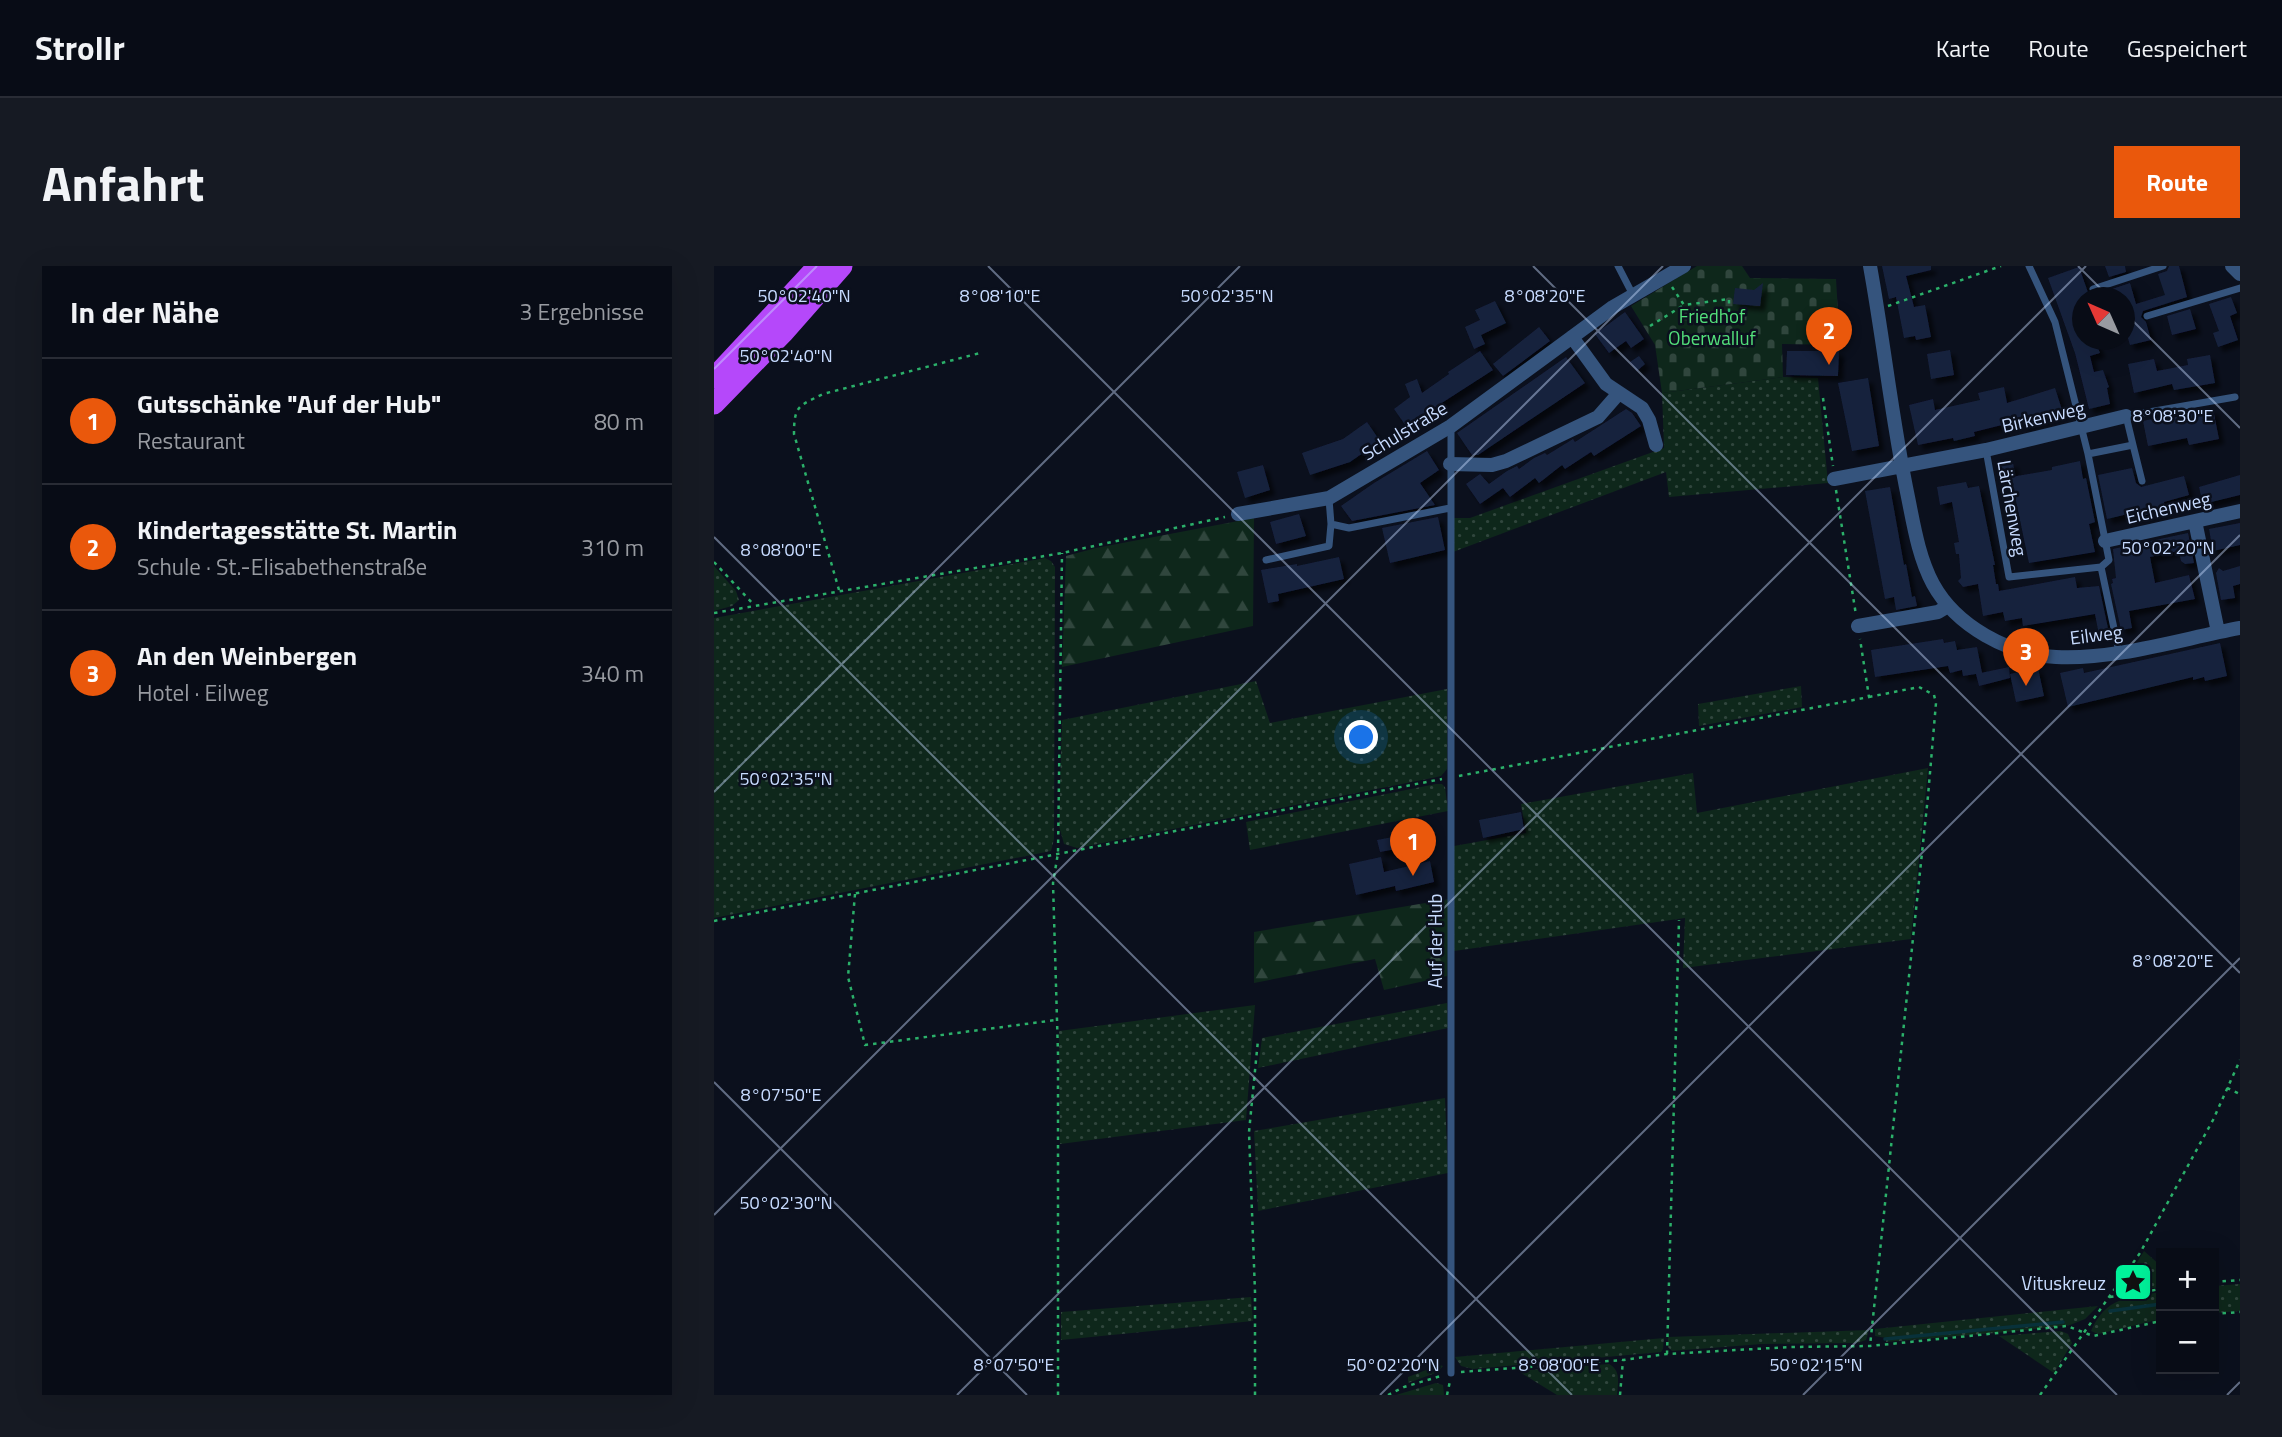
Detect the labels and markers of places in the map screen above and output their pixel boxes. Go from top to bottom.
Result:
pin: 2 [1806,307,1852,365]
pin: 3 [2003,628,2049,686]
pin: 1 [1390,818,1436,876]
place icon: Vituskreuz [2112,1261,2154,1303]
place label: Vituskreuz [2021,1268,2106,1297]

